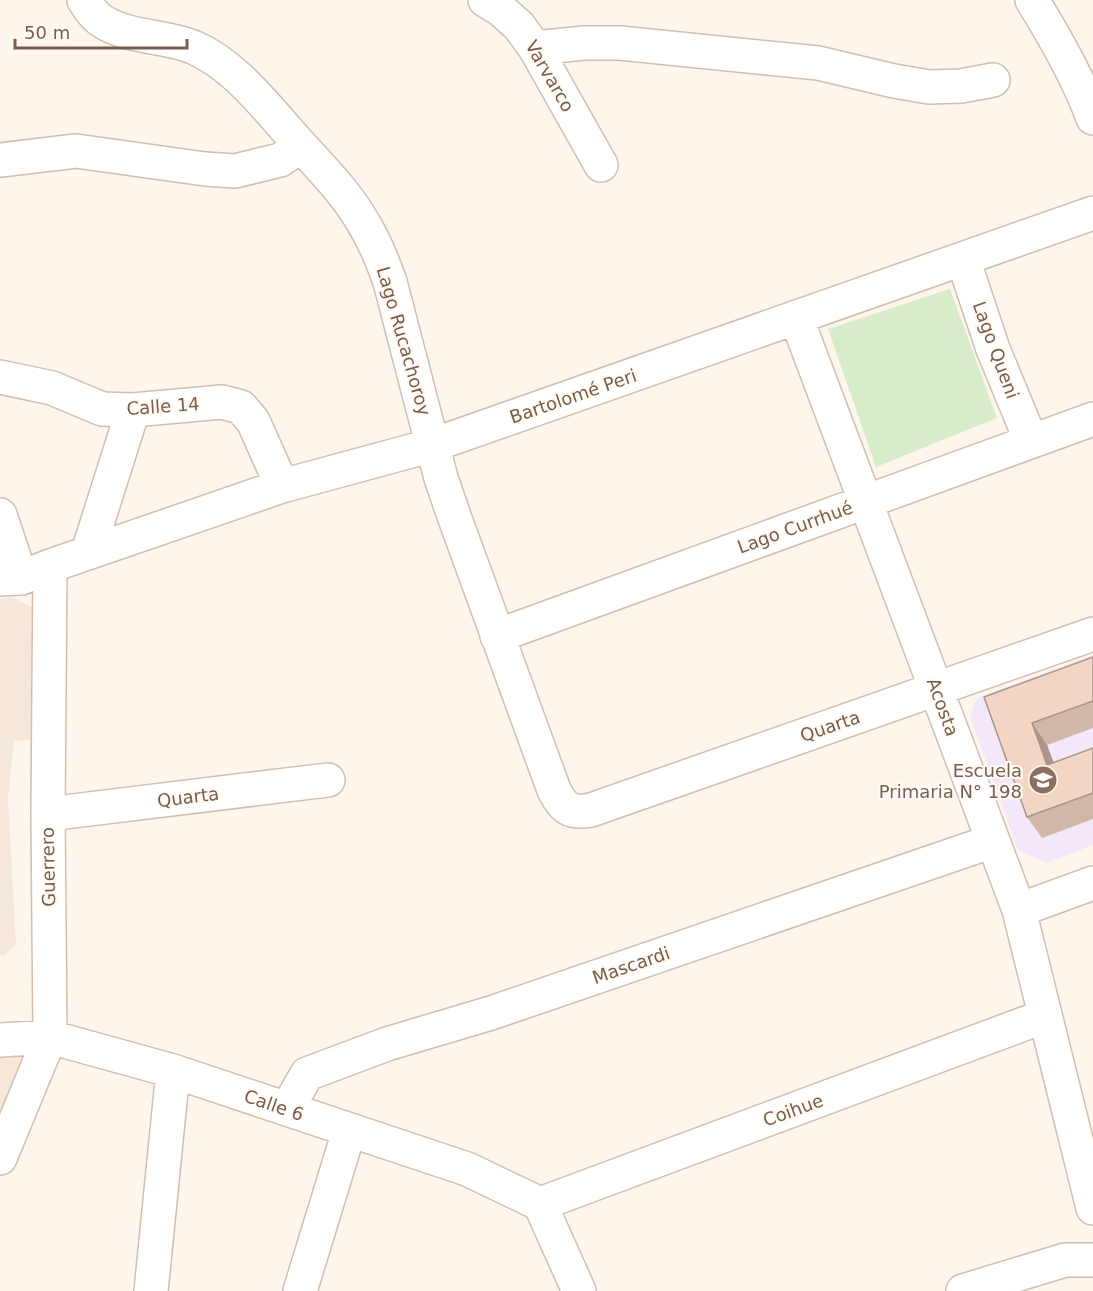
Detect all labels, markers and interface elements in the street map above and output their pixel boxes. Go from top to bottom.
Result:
scale bar [15,12,188,50]
text: 50 m [24,22,70,43]
street label: Varvarco [521,37,579,115]
street label: Lago Rucachoroy [373,264,435,418]
street label: Lago Queni [969,298,1023,402]
street label: Bartolomé Peri [507,364,639,428]
street label: Calle 14 [126,393,200,419]
street label: Lago Currhué [734,496,856,558]
street label: Acosta [923,675,963,739]
street label: Quarta [797,706,863,746]
place label: Escuela Primaria N° 198 [879,760,1022,802]
school or university icon: Escuela Primaria N° 198 [1027,764,1059,796]
street label: Quarta [156,783,220,811]
street label: Guerrero [37,827,59,907]
street label: Mascardi [590,942,672,988]
street label: Calle 6 [241,1085,307,1125]
street label: Coihue [760,1089,826,1131]

